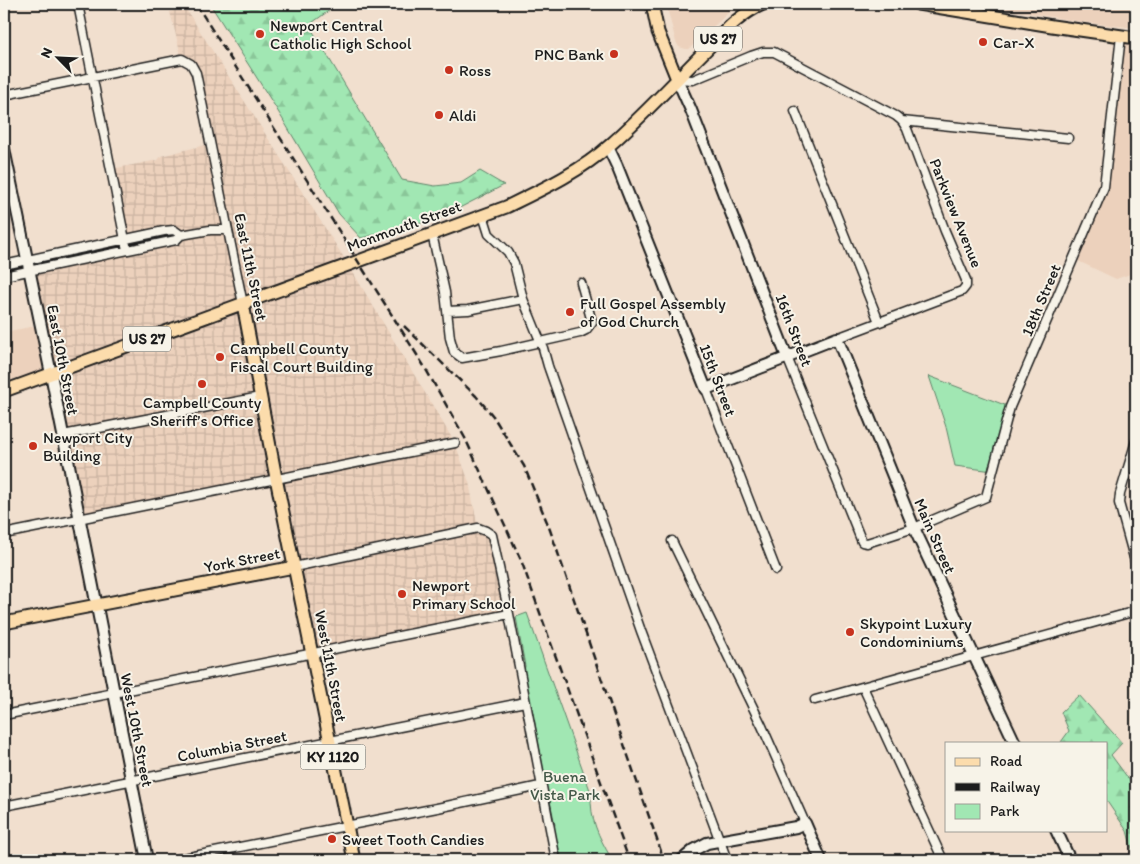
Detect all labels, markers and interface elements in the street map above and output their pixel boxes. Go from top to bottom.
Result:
place label: Newport Central Catholic High School [270,16,412,53]
road number: US 27 [694,26,742,52]
marker: Newport Central Catholic High School [254,28,266,40]
north arrow [32,32,82,82]
place label: Car-X [993,33,1034,52]
marker: Car-X [977,36,989,48]
text: N [37,45,56,61]
place label: PNC Bank [534,45,604,64]
marker: PNC Bank [608,48,620,60]
place label: Ross [459,61,491,80]
marker: Ross [443,64,455,76]
place label: Aldi [449,106,476,125]
marker: Aldi [433,109,445,121]
street label: Parkview Avenue [925,156,987,271]
street label: Monmouth Street [344,196,464,256]
street label: East 11th Street [230,211,272,323]
street label: 18th Street [1017,261,1065,339]
street label: 16th Street [771,291,817,369]
place label: Full Gospel Assembly of God Church [580,294,726,331]
street label: East 10th Street [43,303,83,417]
marker: Full Gospel Assembly of God Church [564,306,576,318]
road number: US 27 [123,326,171,352]
place label: Campbell County Fiscal Court Building [230,339,374,376]
street label: 15th Street [695,341,741,419]
marker: Campbell County Fiscal Court Building [214,351,226,363]
marker: Campbell County Sheriff’s Office [196,378,208,390]
place label: Campbell County Sheriff’s Office [143,393,262,430]
place label: Newport City Building [43,428,133,465]
marker: Newport City Building [27,440,39,452]
street label: Main Street [910,495,960,577]
street label: York Street [202,543,282,577]
place label: Newport Primary School [412,576,516,613]
marker: Newport Primary School [396,588,408,600]
street label: West 11th Street [311,609,351,723]
place label: Skypoint Luxury Condominiums [860,614,972,651]
marker: Skypoint Luxury Condominiums [844,626,856,638]
street label: West 10th Street [117,671,157,789]
street label: Columbia Street [176,726,288,766]
legend [945,742,1108,832]
road number: KY 1120 [300,744,366,770]
text: Road [990,752,1023,770]
park label: Buena Vista Park [530,767,601,804]
text: Railway [990,778,1040,796]
text: Park [990,802,1020,820]
place label: Sweet Tooth Candies [342,830,484,849]
marker: Sweet Tooth Candies [326,833,338,845]

